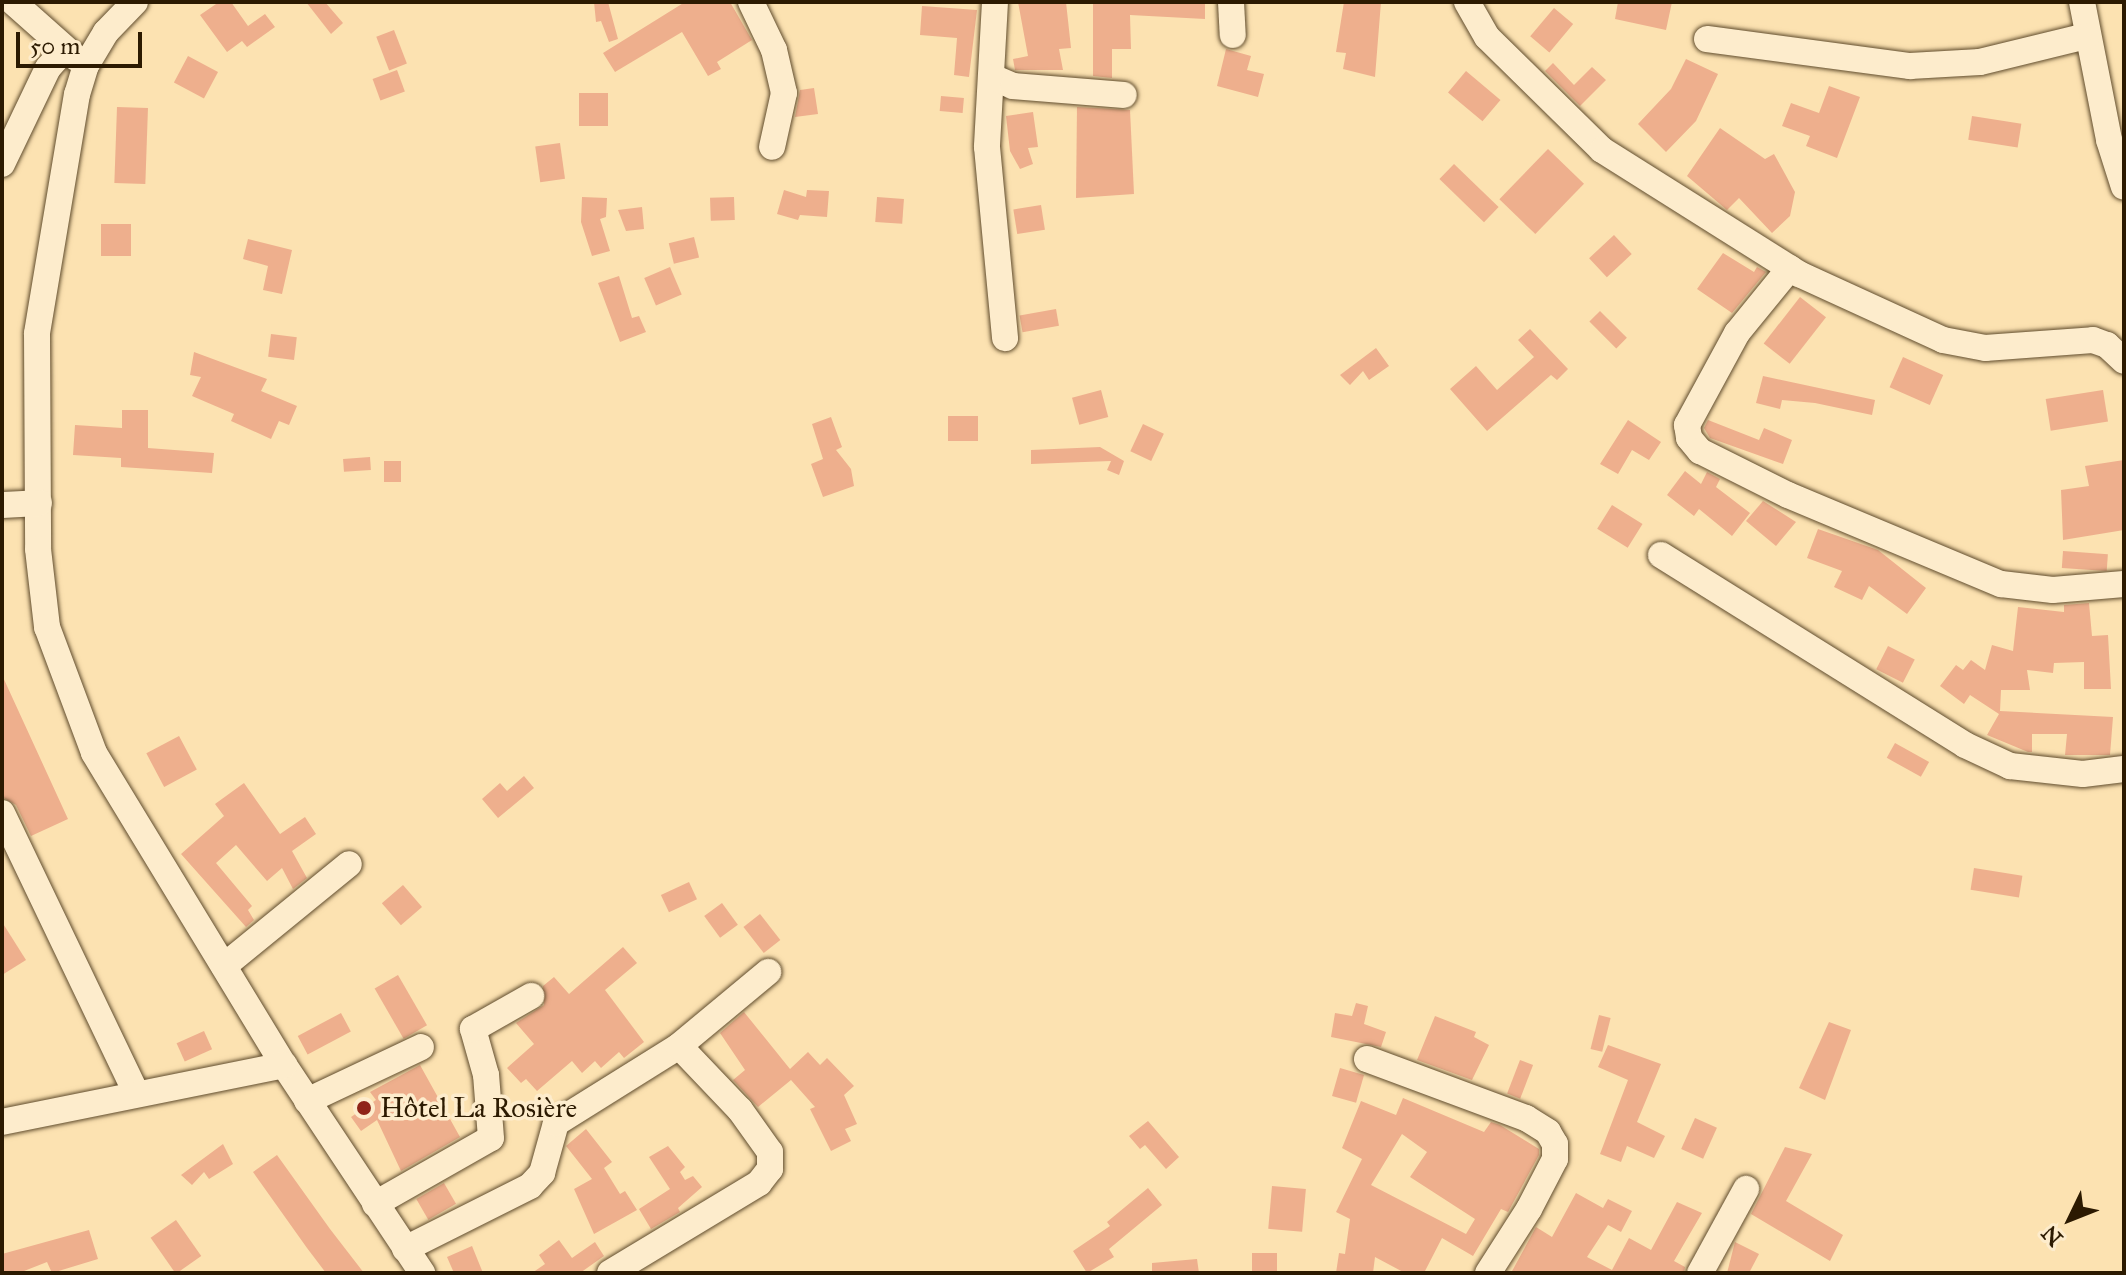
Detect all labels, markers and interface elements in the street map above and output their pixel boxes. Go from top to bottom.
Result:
scale bar [20,16,146,66]
text: 50 m [30,31,80,61]
place label: Hôtel La Rosière [380,1091,577,1125]
marker: Hôtel La Rosière [355,1099,373,1117]
north arrow [2030,1179,2110,1259]
text: N [2036,1220,2068,1252]

